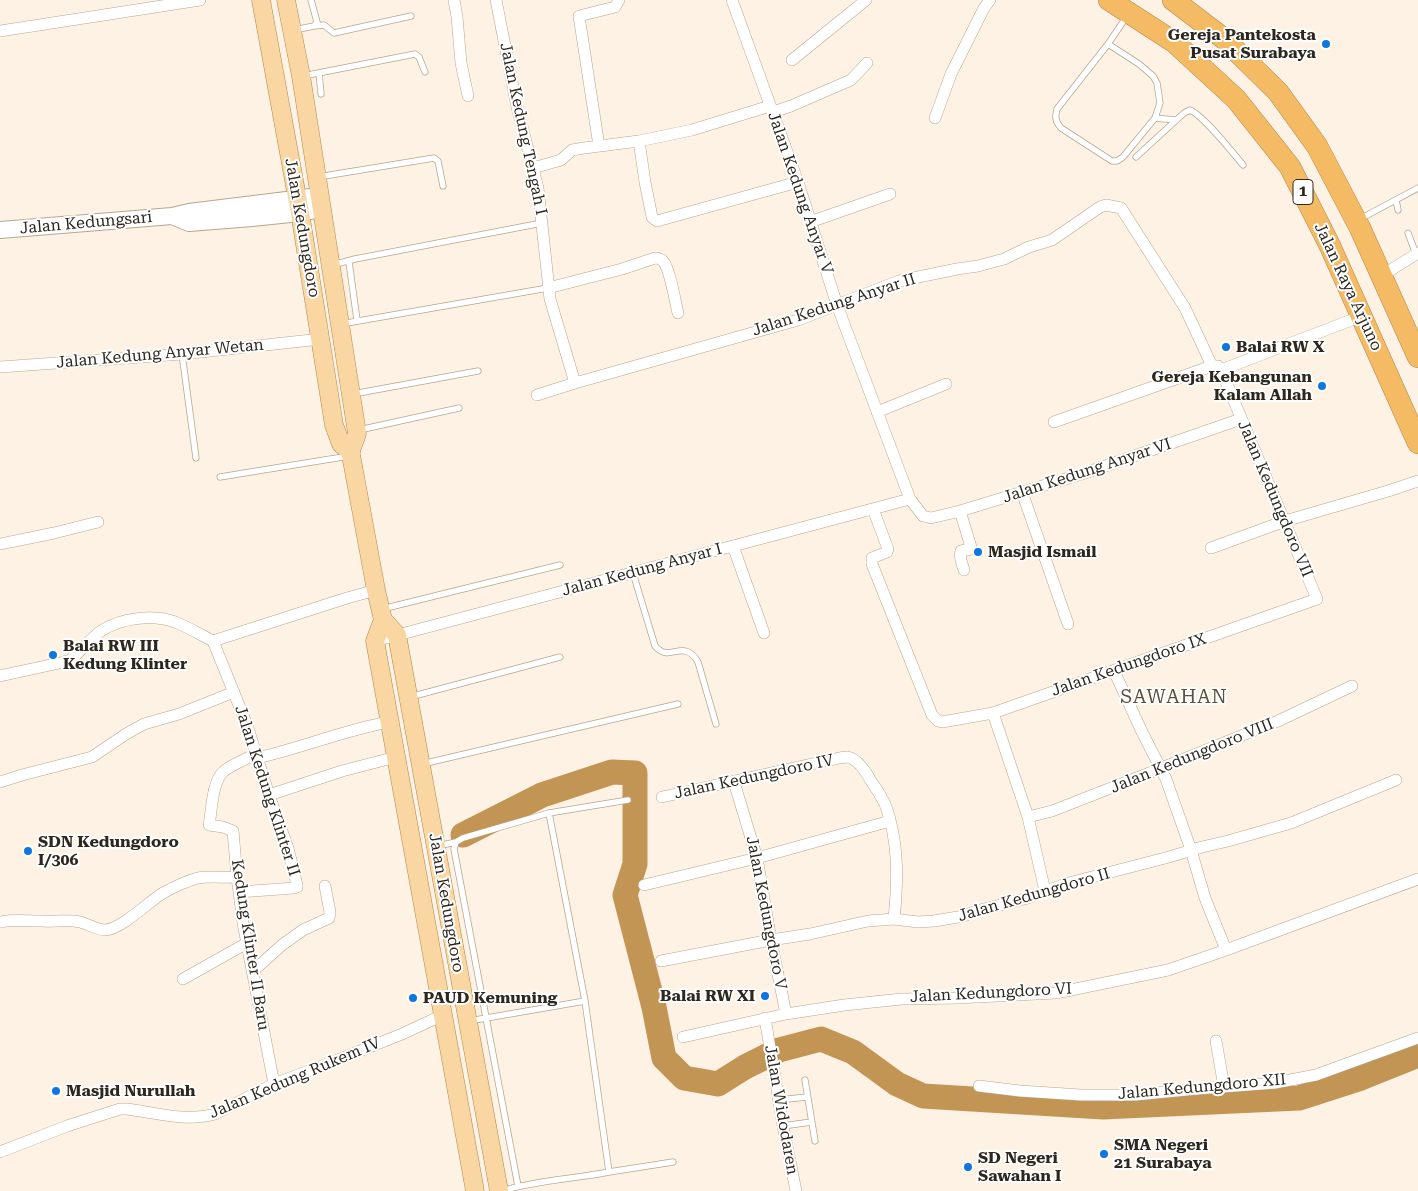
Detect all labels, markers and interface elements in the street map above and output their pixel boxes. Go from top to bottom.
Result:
place label: Gereja Pantekosta Pusat Surabaya [1168,25,1316,63]
marker: Gereja Pantekosta Pusat Surabaya [1320,38,1332,50]
street label: Jalan Kedung Tengah I [495,41,551,217]
street label: Jalan Kedung Anyar V [763,109,837,277]
street label: Jalan Kedungdoro [280,157,324,299]
road number: 1 [1293,180,1313,204]
street label: Jalan Kedungsari [19,208,153,238]
street label: Jalan Raya Arjuno [1310,220,1386,354]
street label: Jalan Kedung Anyar II [750,269,918,341]
street label: Jalan Kedung Anyar Wetan [55,335,265,373]
place label: Balai RW X [1236,337,1325,357]
marker: Balai RW X [1220,341,1232,353]
place label: Gereja Kebangunan Kalam Allah [1151,367,1312,405]
marker: Gereja Kebangunan Kalam Allah [1316,380,1328,392]
street label: Jalan Kedungdoro VII [1233,418,1317,580]
street label: Jalan Kedung Anyar VI [1000,435,1174,507]
street label: Jalan Kedung Anyar I [560,539,724,601]
place label: Masjid Ismail [988,542,1096,562]
marker: Masjid Ismail [972,546,984,558]
street label: Jalan Kedungdoro IX [1049,629,1209,701]
place label: Balai RW III Kedung Klinter [63,636,187,674]
marker: Balai RW III Kedung Klinter [47,649,59,661]
district label: SAWAHAN [1119,686,1229,708]
street label: Jalan Kedung Klinter II [230,703,304,879]
street label: Jalan Kedungdoro VIII [1108,714,1276,798]
street label: Jalan Kedungdoro IV [673,751,835,803]
place label: SDN Kedungdoro I/306 [38,832,179,870]
street label: Jalan Kedungdoro [424,832,468,974]
street label: Jalan Kedungdoro V [742,834,790,992]
marker: SDN Kedungdoro I/306 [22,845,34,857]
street label: Kedung Klinter II Baru [227,858,273,1032]
street label: Jalan Kedungdoro II [956,864,1112,926]
street label: Jalan Kedungdoro VI [909,979,1073,1007]
place label: Balai RW XI [660,986,755,1006]
place label: PAUD Kemuning [423,988,558,1008]
marker: Balai RW XI [759,990,771,1002]
marker: PAUD Kemuning [407,992,419,1004]
street label: Jalan Kedung Rukem IV [206,1033,384,1123]
street label: Jalan Widodaren [760,1044,802,1176]
street label: Jalan Kedungdoro XII [1117,1070,1287,1104]
place label: Masjid Nurullah [66,1081,195,1101]
marker: Masjid Nurullah [50,1085,62,1097]
place label: SMA Negeri 21 Surabaya [1114,1135,1212,1173]
place label: SD Negeri Sawahan I [978,1148,1061,1186]
marker: SMA Negeri 21 Surabaya [1098,1148,1110,1160]
marker: SD Negeri Sawahan I [962,1161,974,1173]

